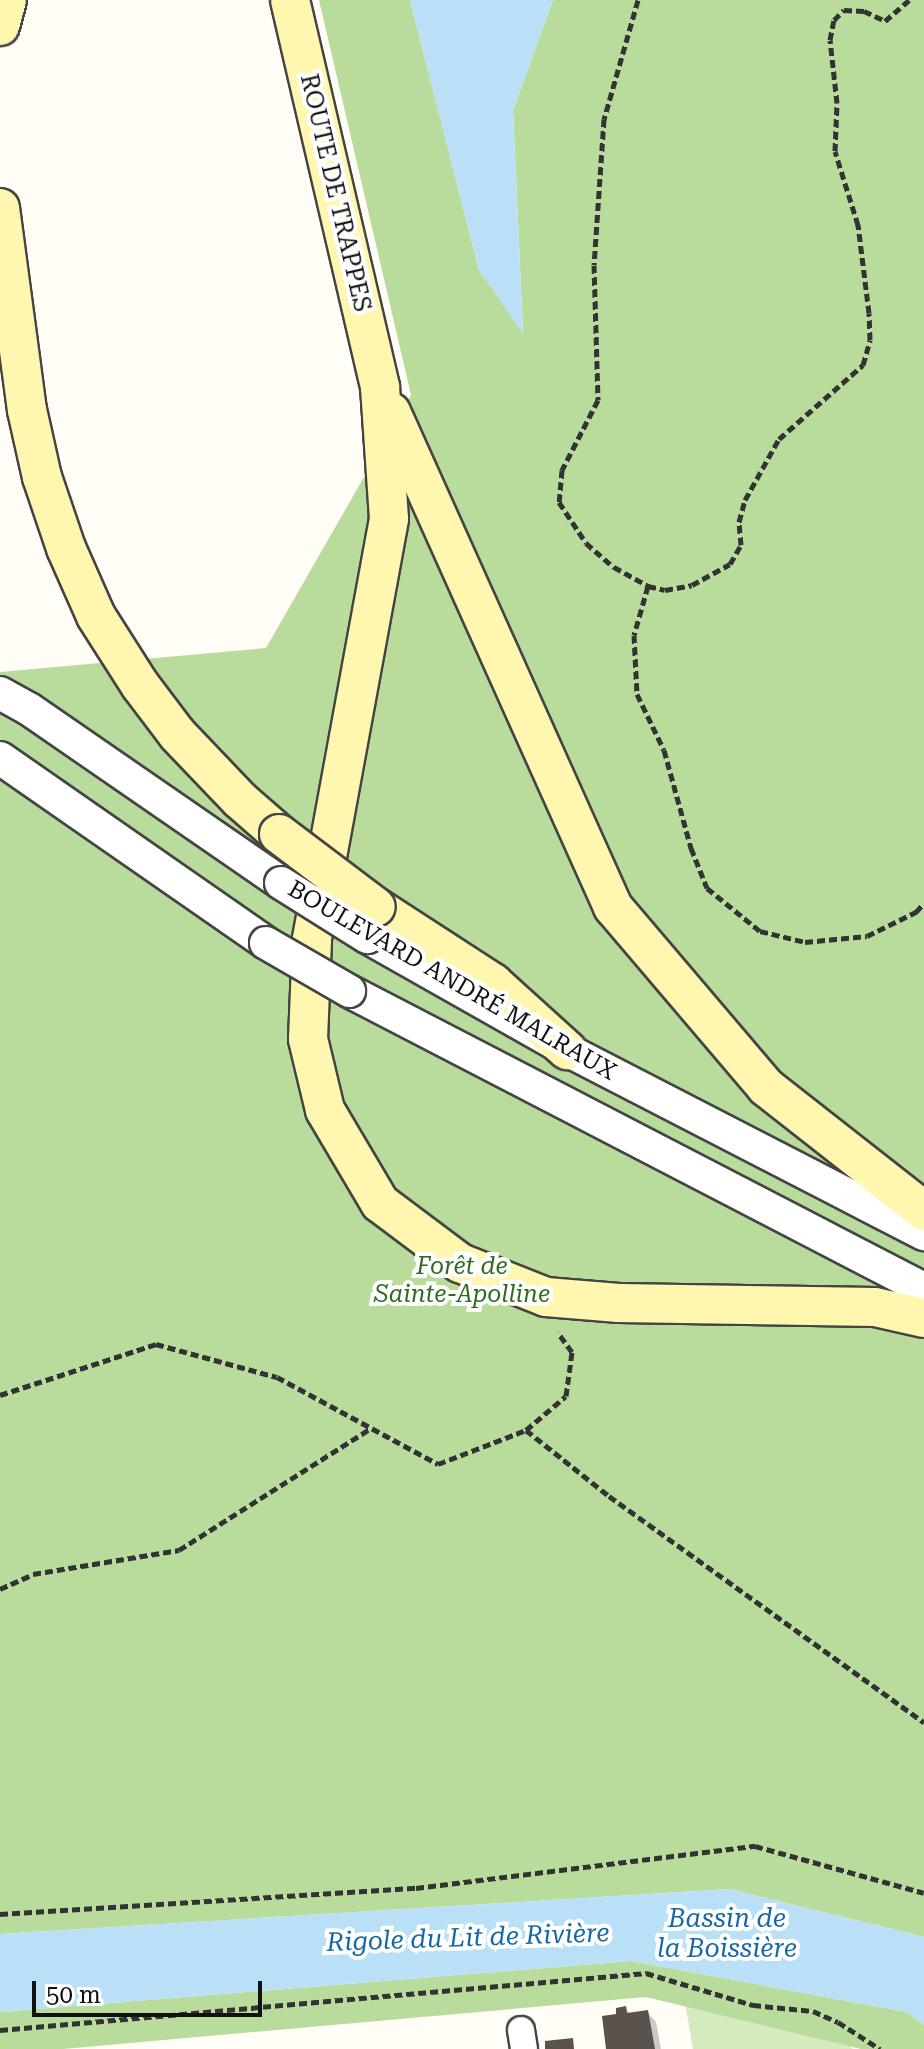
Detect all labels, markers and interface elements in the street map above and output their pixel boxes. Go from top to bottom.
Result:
street label: ROUTE DE TRAPPES [294,71,376,315]
street label: BOULEVARD ANDRÉ MALRAUX [283,875,621,1087]
park label: Forêt de Sainte-Apolline [374,1253,550,1309]
water label: Bassin de la Boissière [657,1903,797,1964]
water label: Rigole du Lit de Rivière [326,1917,610,1959]
scale bar [36,1965,266,2015]
text: 50 m [46,1981,101,2009]

